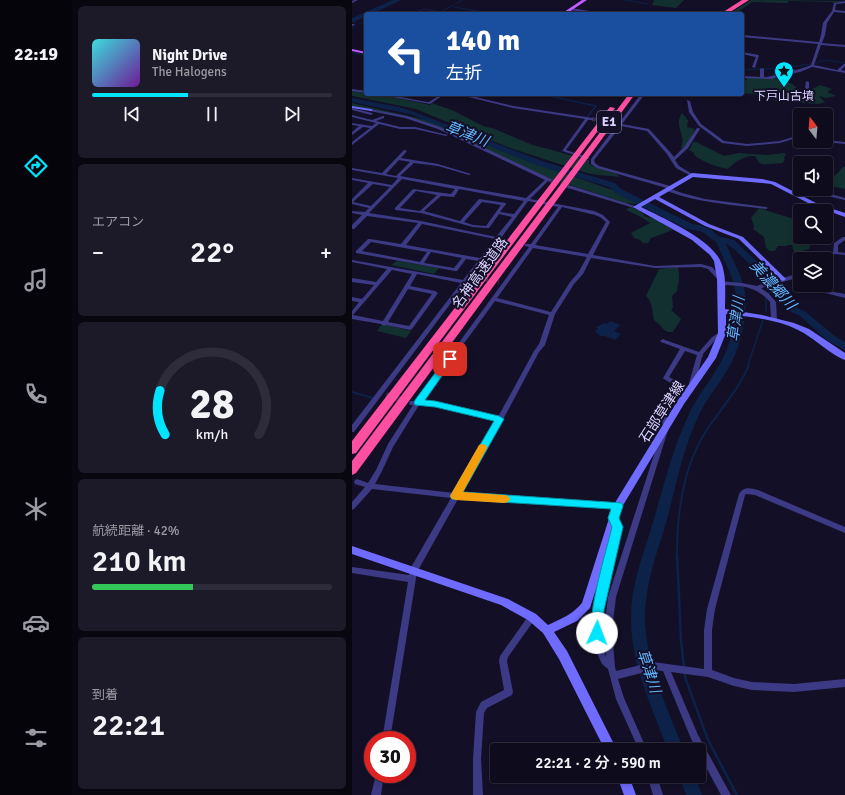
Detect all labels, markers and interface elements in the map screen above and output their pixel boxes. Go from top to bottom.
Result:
text: 140 m [446,24,520,58]
icon: left [380,28,432,80]
text: 22:19 [14,43,58,65]
text: Night Drive [152,46,227,64]
place icon: 下戸山古墳 [773,60,795,88]
text: 左折 [446,62,482,84]
text: The Halogens [152,64,227,80]
place label: 下戸山古墳 [754,89,814,104]
icon: previous [121,103,143,125]
icon: pause [201,103,223,125]
icon: next [281,103,303,125]
north arrow [793,108,833,148]
map controls [793,108,833,292]
road number: E1 [597,111,621,133]
water label: 草津川 [443,118,493,151]
icon: directions [22,152,50,180]
button: sound [793,156,833,196]
button: search [793,204,833,244]
text: エアコン [92,214,144,230]
text: 22° [190,234,234,271]
street label: 名神高速道路 [448,234,512,312]
text: − [92,239,104,266]
text: + [320,239,332,266]
button: layers [793,252,833,292]
water label: 美濃郷川 [746,257,801,315]
icon: music [22,266,50,294]
water label: 草津川 [724,293,748,343]
pin [433,342,467,376]
icon: arrive [439,348,461,370]
street label: 石部草津線 [636,378,688,446]
text: 28 [190,379,234,430]
icon: phone [22,380,50,408]
text: km/h [196,426,228,443]
icon: climate [22,495,50,523]
text: 航続距離 · 42% [92,523,180,539]
text: 210 km [92,543,187,580]
icon: car [22,609,50,637]
position arrow [576,612,618,654]
water label: 草津川 [633,647,665,697]
text: 到着 [92,687,118,703]
text: 22:21 [92,707,165,744]
icon: filters [22,724,50,752]
speed limit sign: 30 [364,731,416,783]
text: 22:21 · 2 分 · 590 m [535,754,661,772]

